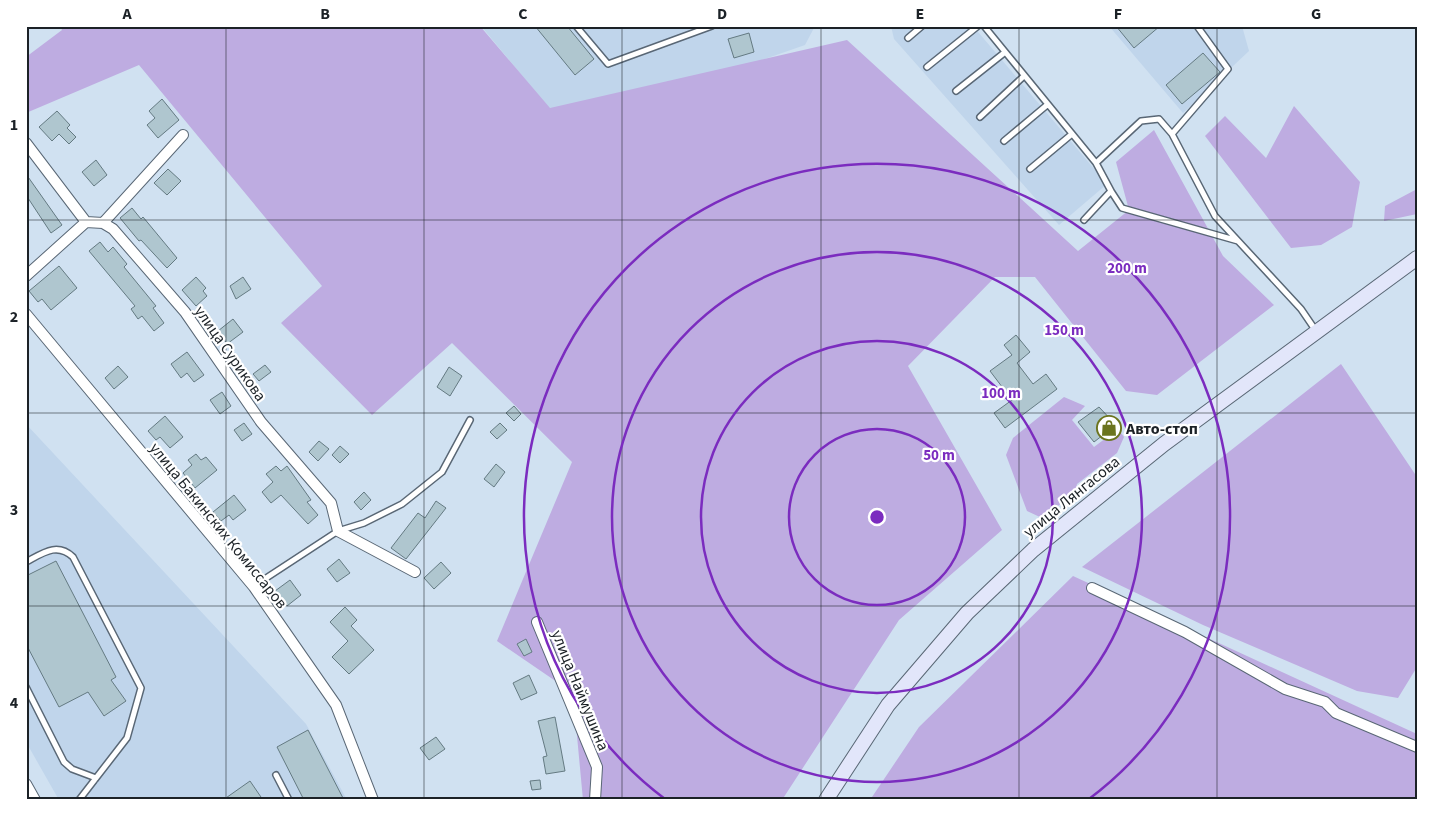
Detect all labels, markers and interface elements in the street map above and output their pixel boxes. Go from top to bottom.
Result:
text: A [121,3,132,25]
text: B [320,3,330,25]
text: C [518,3,528,25]
text: D [717,3,727,25]
text: E [916,3,924,25]
text: F [1114,3,1122,25]
text: G [1311,3,1321,25]
text: 1 [10,114,18,136]
text: 200 m [1107,258,1147,279]
street label: улица Сурикова [189,301,271,406]
text: 2 [10,306,18,328]
text: 150 m [1044,320,1084,341]
text: 100 m [981,383,1021,404]
shop icon: Авто-стоп [1096,415,1122,441]
place label: Авто-стоп [1125,418,1198,440]
street label: улица Бакинских Комиссаров [144,438,292,613]
text: 50 m [923,445,955,466]
street label: улица Лянгасова [1019,451,1125,543]
text: 3 [10,499,18,521]
centre of rings [868,508,886,526]
street label: улица Наймушина [546,627,614,754]
text: 4 [10,692,19,714]

